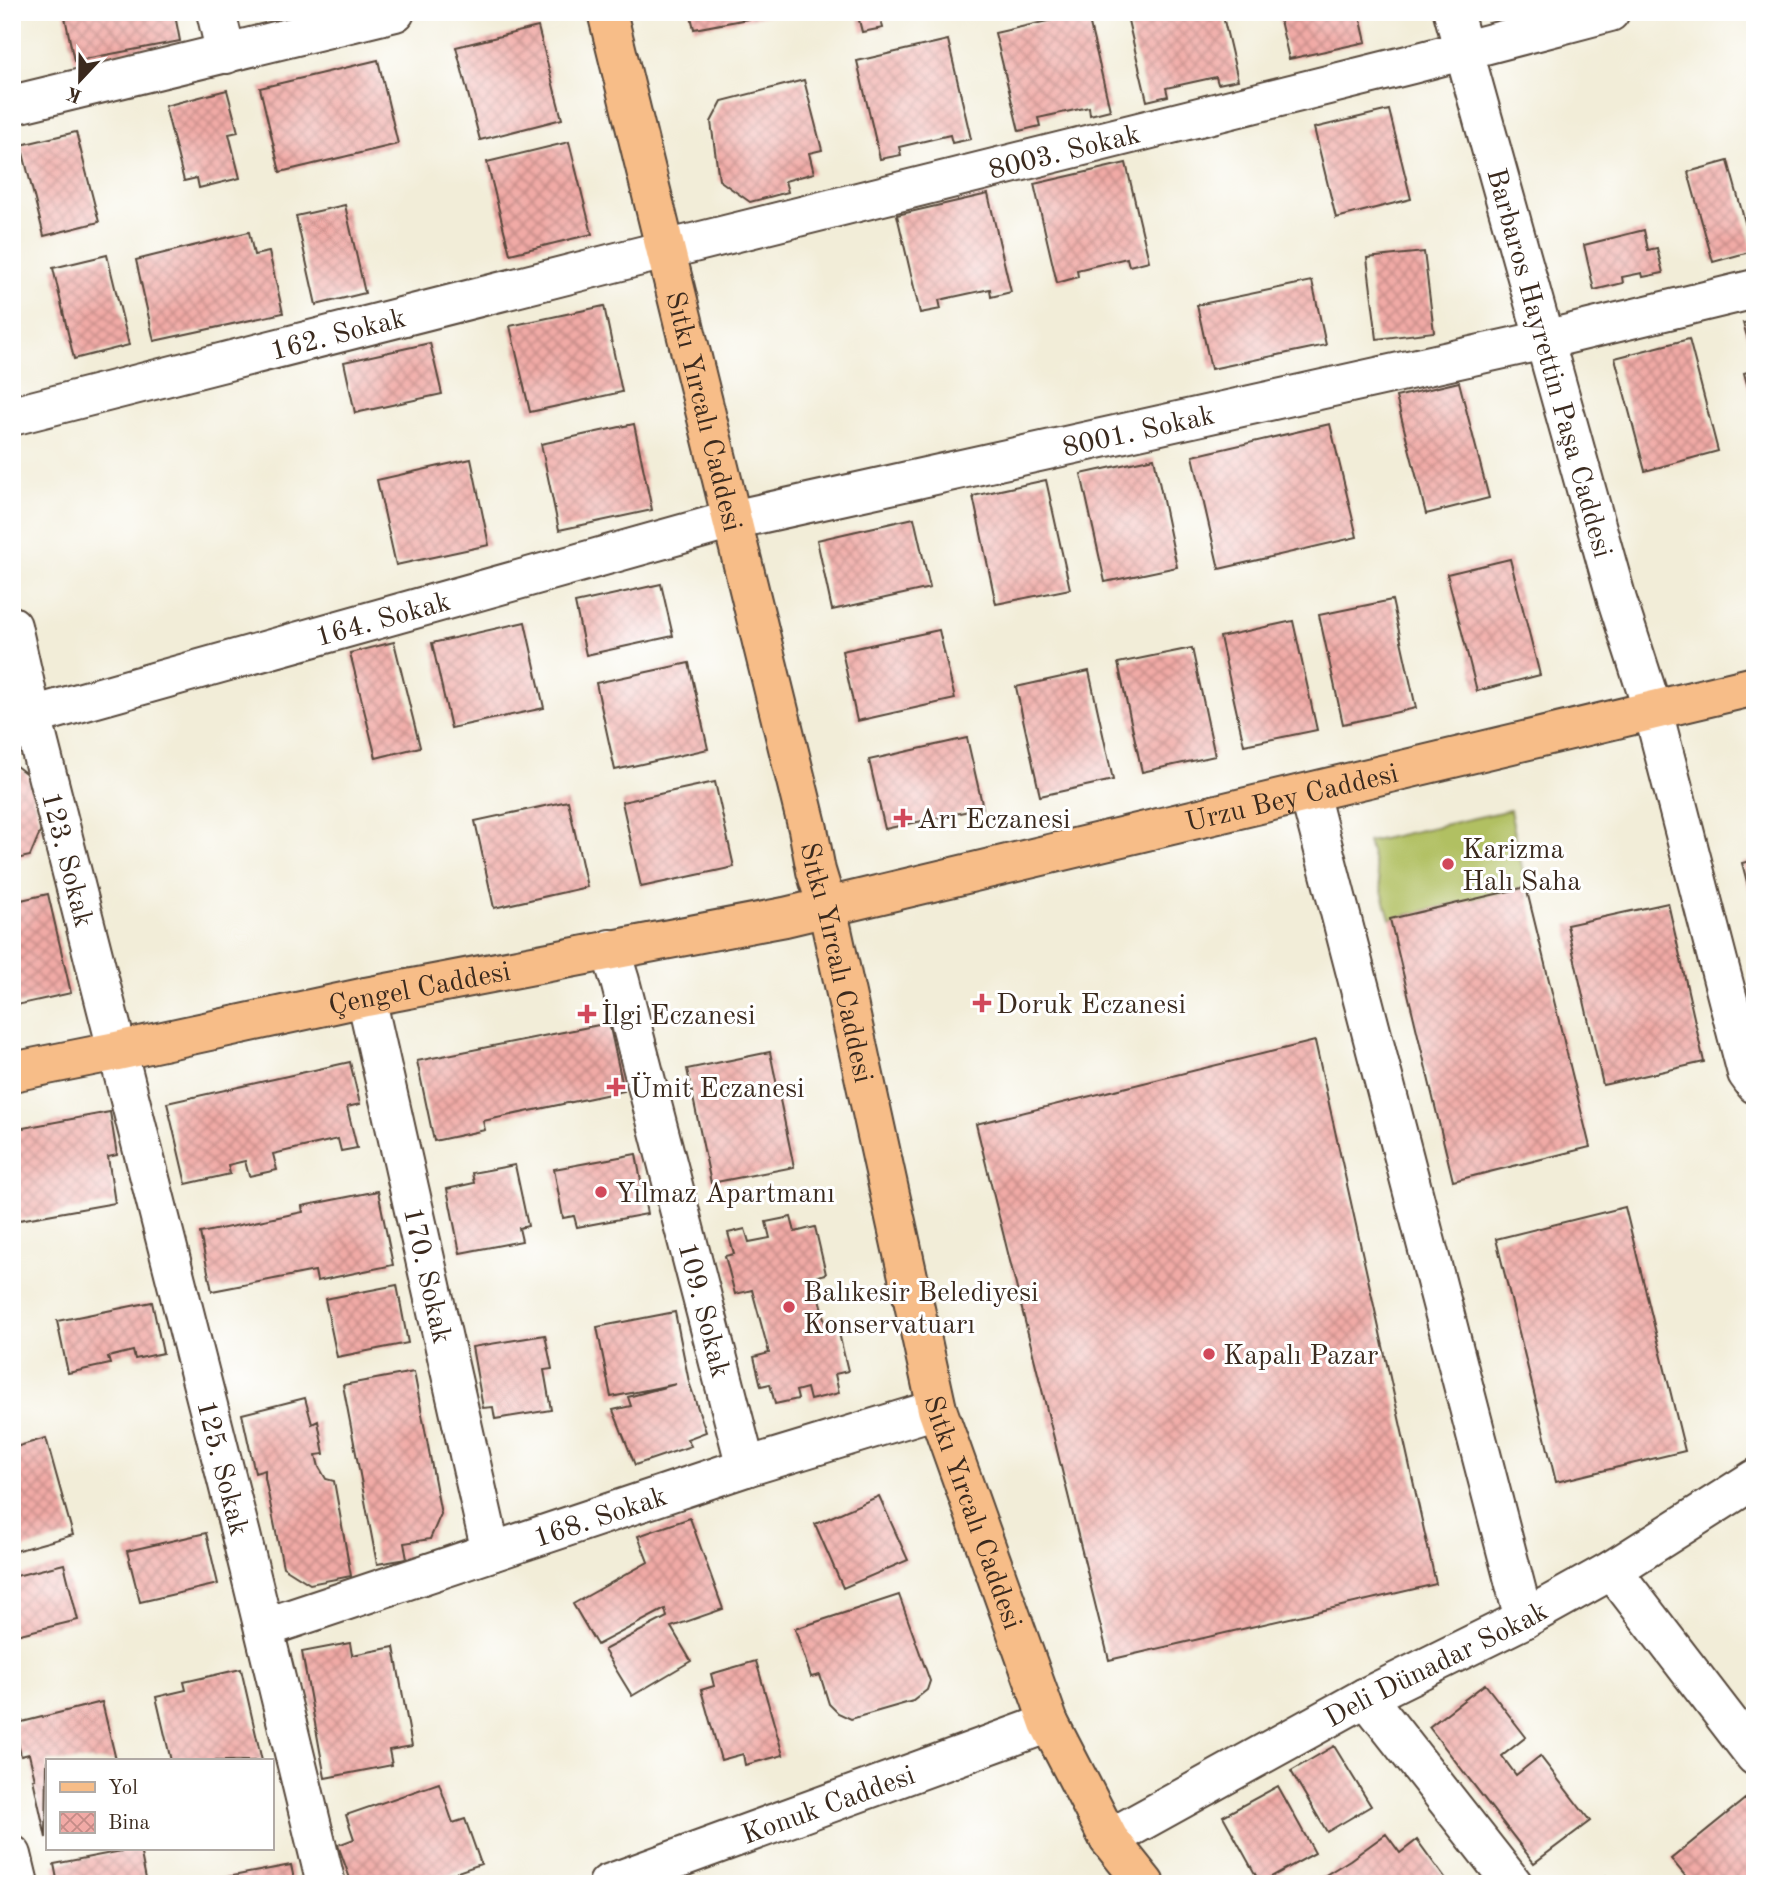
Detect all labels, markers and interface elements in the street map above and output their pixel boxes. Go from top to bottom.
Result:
north arrow [46,46,116,116]
text: K [64,82,85,105]
street label: 8003. Sokak [986,121,1143,186]
street label: Barbaros Hayrettin Paşa Caddesi [1480,166,1616,561]
street label: Sıtkı Yırcalı Caddesi [659,289,745,535]
street label: 162. Sokak [268,305,409,367]
street label: 8001. Sokak [1060,402,1218,463]
street label: 164. Sokak [313,589,454,653]
street label: Urzu Bey Caddesi [1183,760,1401,838]
street label: 123. Sokak [35,789,96,931]
place label: Arı Eczanesi [917,807,1071,835]
marker: Arı Eczanesi [895,810,911,826]
place label: Karizma Halı Saha [1462,837,1581,897]
street label: Sıtkı Yırcalı Caddesi [794,840,876,1086]
marker: Karizma Halı Saha [1440,856,1456,872]
street label: Çengel Caddesi [326,959,513,1022]
place label: Doruk Eczanesi [996,992,1186,1020]
marker: Doruk Eczanesi [974,995,990,1011]
place label: İlgi Eczanesi [601,999,756,1031]
marker: İlgi Eczanesi [579,1006,595,1022]
place label: Ümit Eczanesi [630,1072,805,1104]
marker: Ümit Eczanesi [608,1079,624,1095]
place label: Yılmaz Apartmanı [615,1181,835,1209]
marker: Yılmaz Apartmanı [593,1184,609,1200]
street label: 170. Sokak [397,1205,455,1346]
street label: 109. Sokak [671,1240,733,1381]
place label: Balıkesir Belediyesi Konservatuarı [803,1280,1039,1340]
marker: Balıkesir Belediyesi Konservatuarı [781,1299,797,1315]
place label: Kapalı Pazar [1223,1343,1379,1371]
marker: Kapalı Pazar [1201,1346,1217,1362]
street label: Sıtkı Yırcalı Caddesi [917,1393,1025,1633]
street label: 125. Sokak [190,1398,252,1539]
street label: 168. Sokak [531,1483,671,1554]
street label: Deli Dünadar Sokak [1321,1598,1553,1734]
legend [46,1759,273,1850]
street label: Konuk Caddesi [739,1762,919,1851]
text: Yol [108,1778,138,1799]
text: Bina [108,1813,150,1834]

